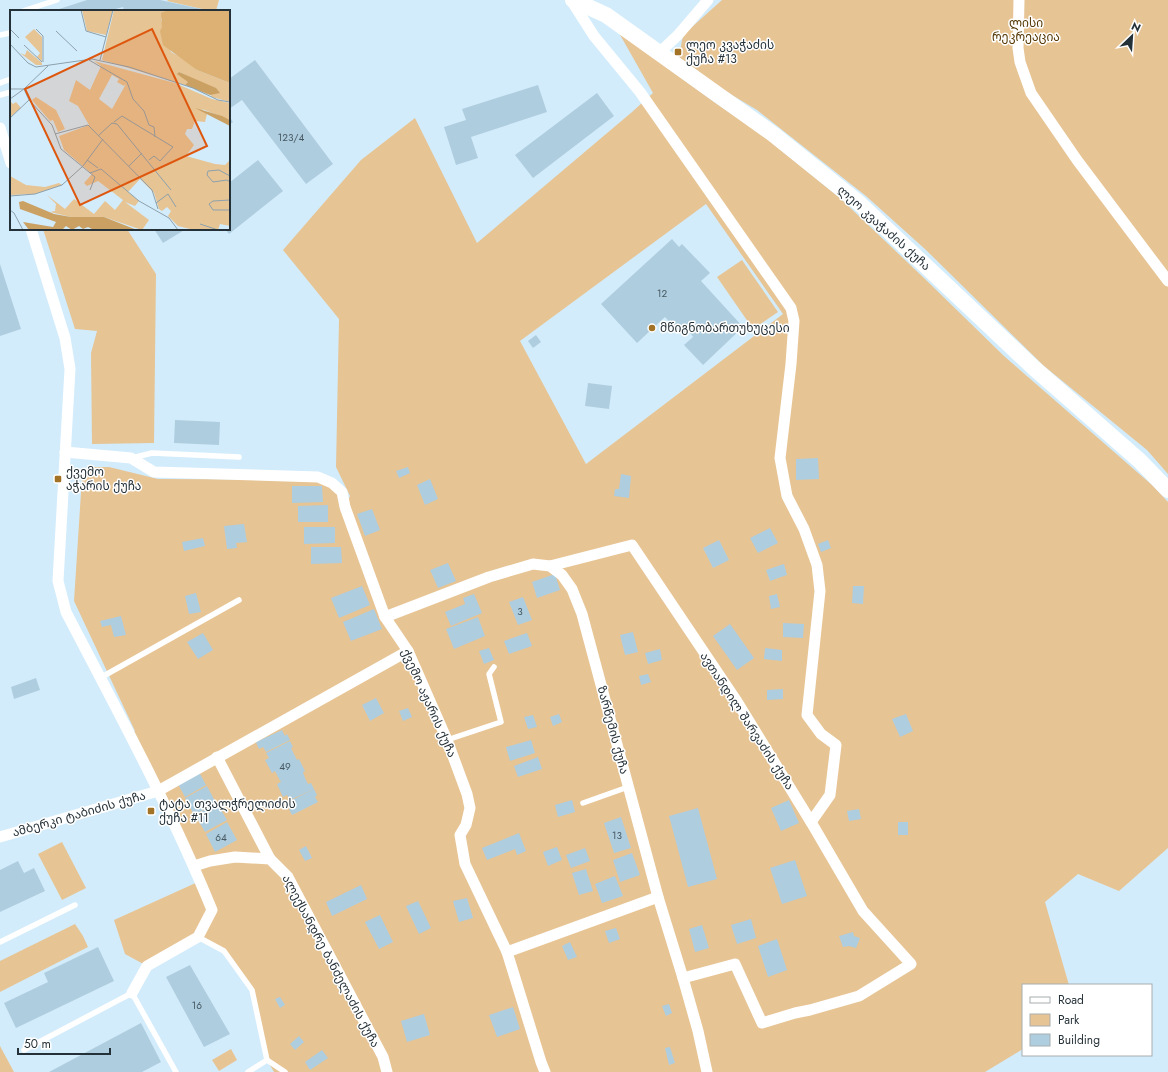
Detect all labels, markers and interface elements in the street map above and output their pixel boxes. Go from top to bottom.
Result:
inset map [10,10,230,230]
park label: ლისი რეკრეაცია [992,14,1060,46]
north arrow [1112,16,1152,56]
text: N [1129,18,1144,36]
place label: ლეო კვაჭაძის ქუჩა #13 [686,36,774,68]
marker: ლეო კვაჭაძის ქუჩა #13 [673,47,683,57]
house number: 123/4 [278,130,304,145]
street label: ლეო კვაჭაძის ქუჩა [833,181,935,275]
house number: 12 [657,286,667,301]
place label: მწიგნობართუხუცესი [660,319,790,337]
marker: მწიგნობართუხუცესი [647,323,657,333]
place label: ქვემო აჭარის ქუჩა [66,463,141,495]
marker: ქვემო აჭარის ქუჩა [53,474,63,484]
house number: 3 [517,604,523,619]
street label: ქვემო აჟარის ქუჩა [397,646,461,760]
street label: ავთანდილ შარვაძის ქუჩა [695,648,799,794]
street label: ზარწემის ქუჩა [593,684,633,776]
house number: 49 [279,759,291,774]
street label: ამბერკი ტაბიძის ქუჩა [10,786,148,842]
place label: ტატა თვალჭრელიძის ქუჩა #11 [159,795,296,827]
marker: ტატა თვალჭრელიძის ქუჩა #11 [146,806,156,816]
house number: 13 [612,828,623,843]
house number: 64 [215,830,227,845]
street label: ალექსანდრე ბანძელაძის ქუჩა [278,871,384,1051]
legend [1022,984,1152,1056]
text: Road [1058,991,1084,1009]
house number: 16 [192,998,202,1013]
text: Park [1058,1011,1080,1029]
scale bar [18,1030,110,1056]
text: Building [1058,1031,1100,1049]
text: 50 m [24,1035,51,1053]

